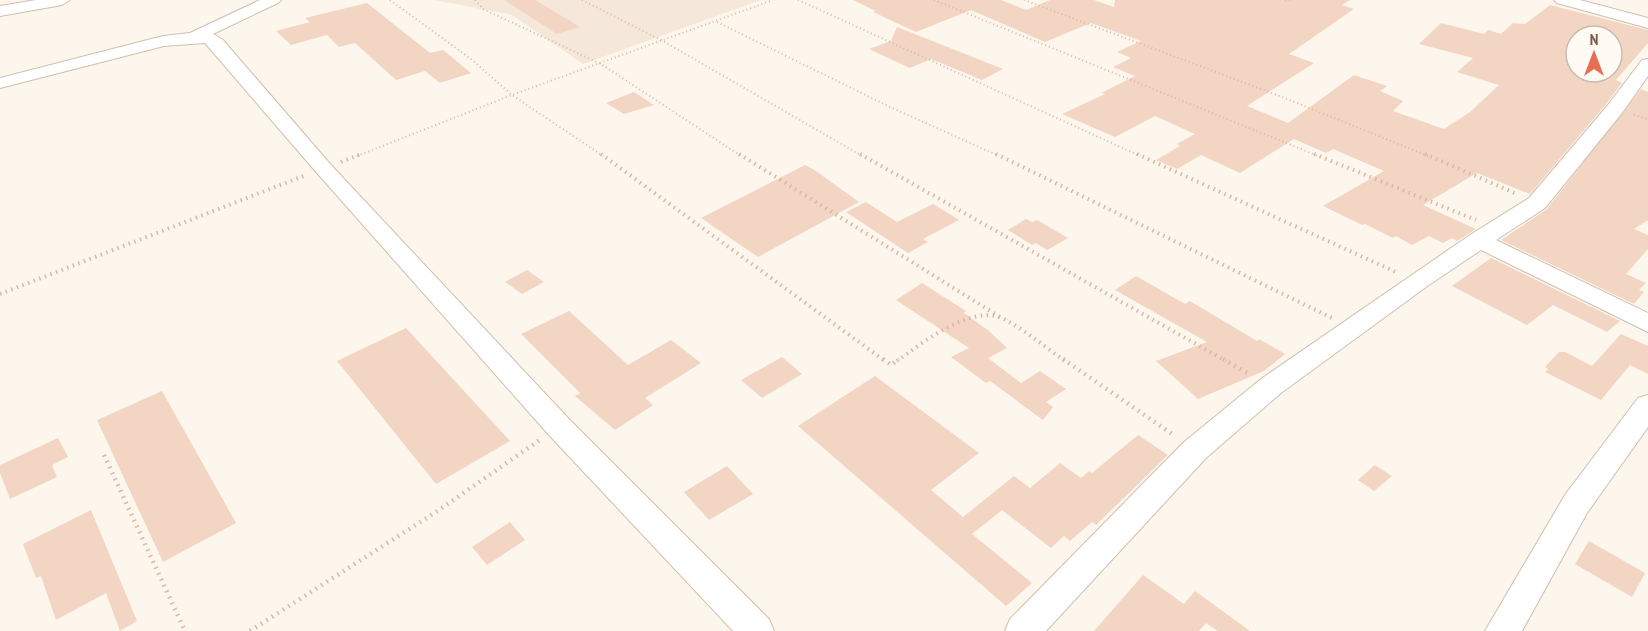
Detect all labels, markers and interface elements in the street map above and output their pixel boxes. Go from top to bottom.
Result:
north arrow [1564,24,1624,84]
text: N [1590,29,1598,49]

